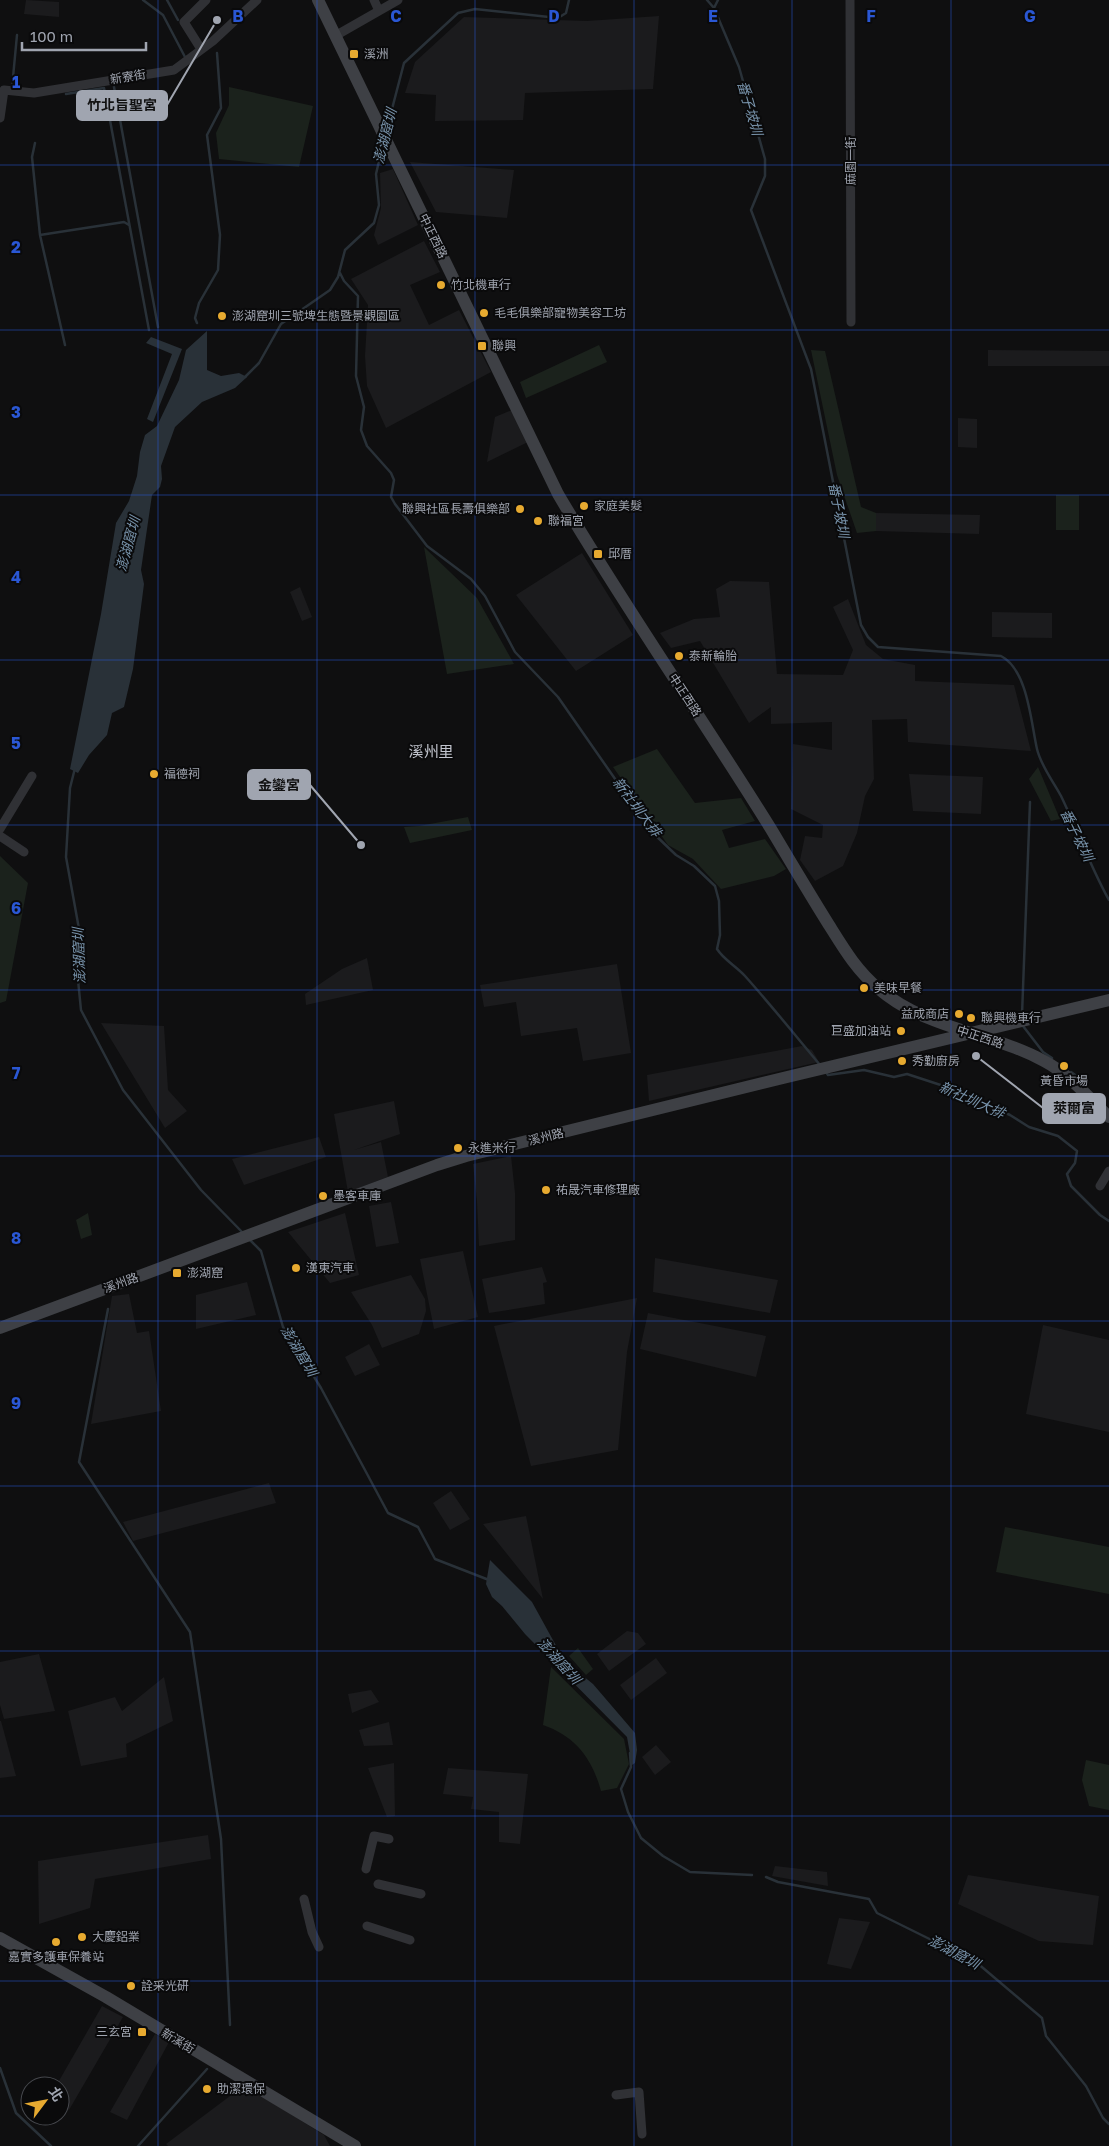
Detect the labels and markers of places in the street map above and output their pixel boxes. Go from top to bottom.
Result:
place label: 溪洲 [364,46,388,61]
marker: 溪洲 [348,48,360,60]
callout: 竹北旨聖宮 [77,91,167,120]
place label: 竹北機車行 [451,277,511,292]
marker: 竹北機車行 [435,279,447,291]
place label: 毛毛俱樂部寵物美容工坊 [494,305,626,320]
marker: 毛毛俱樂部寵物美容工坊 [478,307,490,319]
place label: 澎湖窟圳三號埤生態暨景觀園區 [232,308,400,323]
marker: 澎湖窟圳三號埤生態暨景觀園區 [216,310,228,322]
place label: 聯興 [492,338,516,353]
marker: 聯興 [476,340,488,352]
place label: 家庭美髮 [594,498,642,513]
marker: 家庭美髮 [578,500,590,512]
place label: 聯興社區長壽俱樂部 [402,501,510,516]
marker: 聯興社區長壽俱樂部 [514,503,526,515]
place label: 聯福宮 [548,513,584,528]
marker: 聯福宮 [532,515,544,527]
place label: 邱厝 [608,546,632,561]
marker: 邱厝 [592,548,604,560]
place label: 泰新輪胎 [689,648,737,663]
marker: 泰新輪胎 [673,650,685,662]
place label: 福德祠 [164,766,200,781]
marker: 福德祠 [148,768,160,780]
callout: 金鑾宮 [248,770,310,799]
place label: 美味早餐 [874,980,922,995]
marker: 美味早餐 [858,982,870,994]
place label: 益成商店 [901,1006,949,1021]
marker: 益成商店 [953,1008,965,1020]
place label: 聯興機車行 [981,1010,1041,1025]
marker: 聯興機車行 [965,1012,977,1024]
place label: 巨盛加油站 [831,1023,891,1038]
marker: 巨盛加油站 [895,1025,907,1037]
place label: 秀勤廚房 [912,1053,960,1068]
marker: 秀勤廚房 [896,1055,908,1067]
marker: 黃昏市場 [1058,1060,1070,1072]
place label: 黃昏市場 [1040,1073,1088,1088]
callout: 萊爾富 [1043,1094,1105,1123]
place label: 永進米行 [468,1140,516,1155]
marker: 永進米行 [452,1142,464,1154]
place label: 祐晟汽車修理廠 [556,1182,640,1197]
marker: 祐晟汽車修理廠 [540,1184,552,1196]
place label: 墨客車庫 [333,1188,381,1203]
marker: 墨客車庫 [317,1190,329,1202]
place label: 漢東汽車 [306,1260,354,1275]
marker: 漢東汽車 [290,1262,302,1274]
place label: 澎湖窟 [187,1265,223,1280]
marker: 澎湖窟 [171,1267,183,1279]
place label: 大慶鋁業 [92,1929,140,1944]
marker: 大慶鋁業 [76,1931,88,1943]
marker: 嘉實多護車保養站 [50,1936,62,1948]
place label: 嘉實多護車保養站 [8,1949,104,1964]
place label: 詮采光研 [141,1978,189,1993]
marker: 詮采光研 [125,1980,137,1992]
place label: 三玄宮 [96,2024,132,2039]
marker: 三玄宮 [136,2026,148,2038]
place label: 助潔環保 [217,2081,265,2096]
marker: 助潔環保 [201,2083,213,2095]

